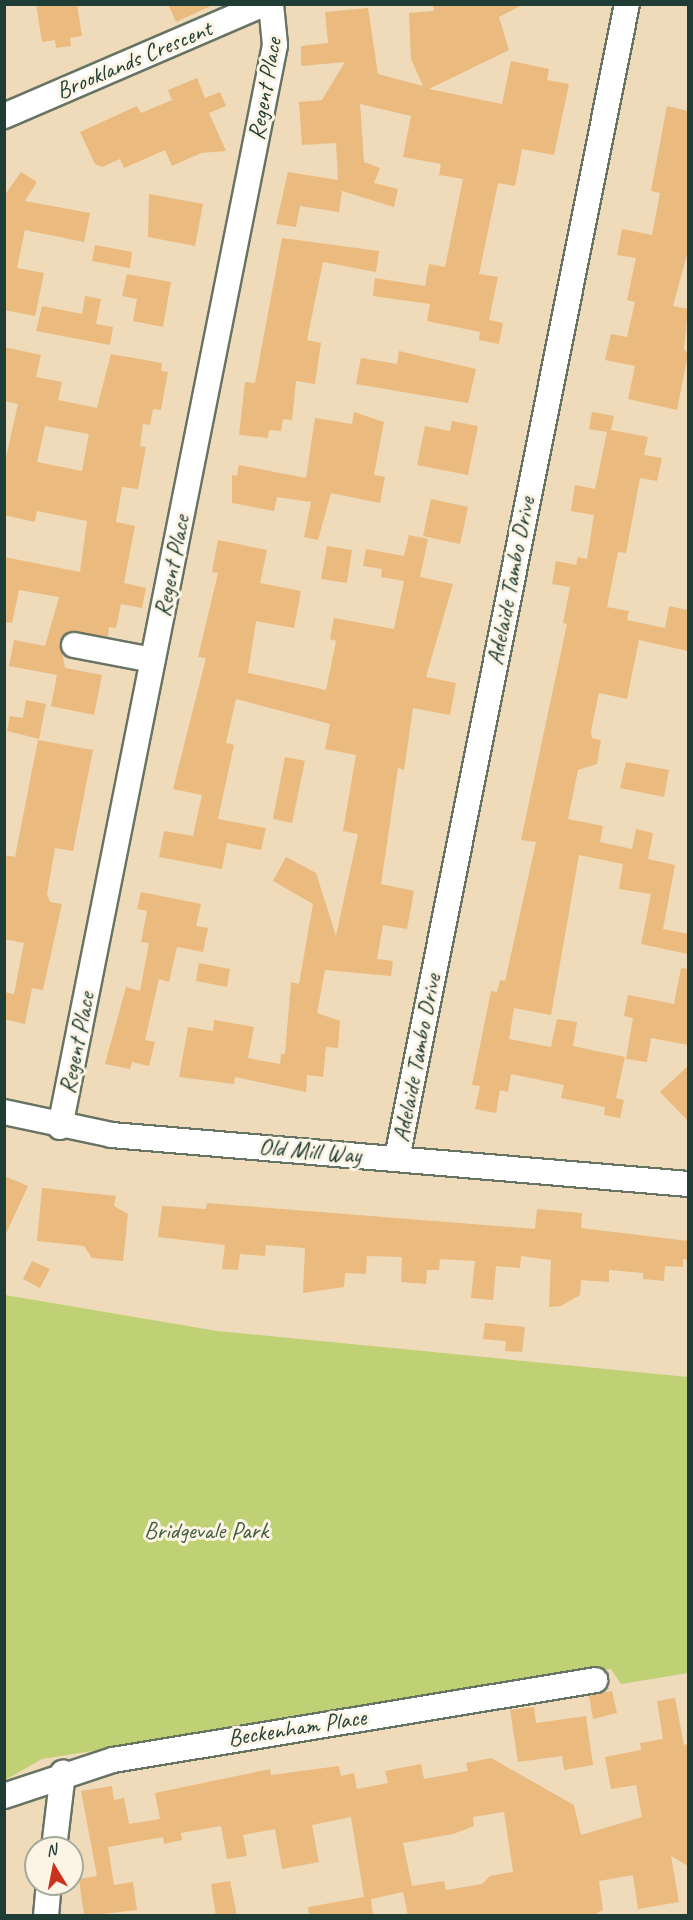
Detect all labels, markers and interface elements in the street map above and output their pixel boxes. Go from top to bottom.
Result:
street label: Brooklands Crescent [52,14,216,106]
street label: Regent Place [242,36,288,142]
street label: Adelaide Tambo Drive [481,494,541,668]
street label: Regent Place [148,512,196,620]
street label: Adelaide Tambo Drive [387,971,447,1145]
street label: Regent Place [53,989,101,1097]
street label: Old Mill Way [257,1132,363,1170]
park label: Bridgevale Park [144,1517,268,1545]
street label: Beckenham Place [226,1703,368,1753]
north arrow [24,1836,84,1896]
text: N [45,1840,58,1861]

